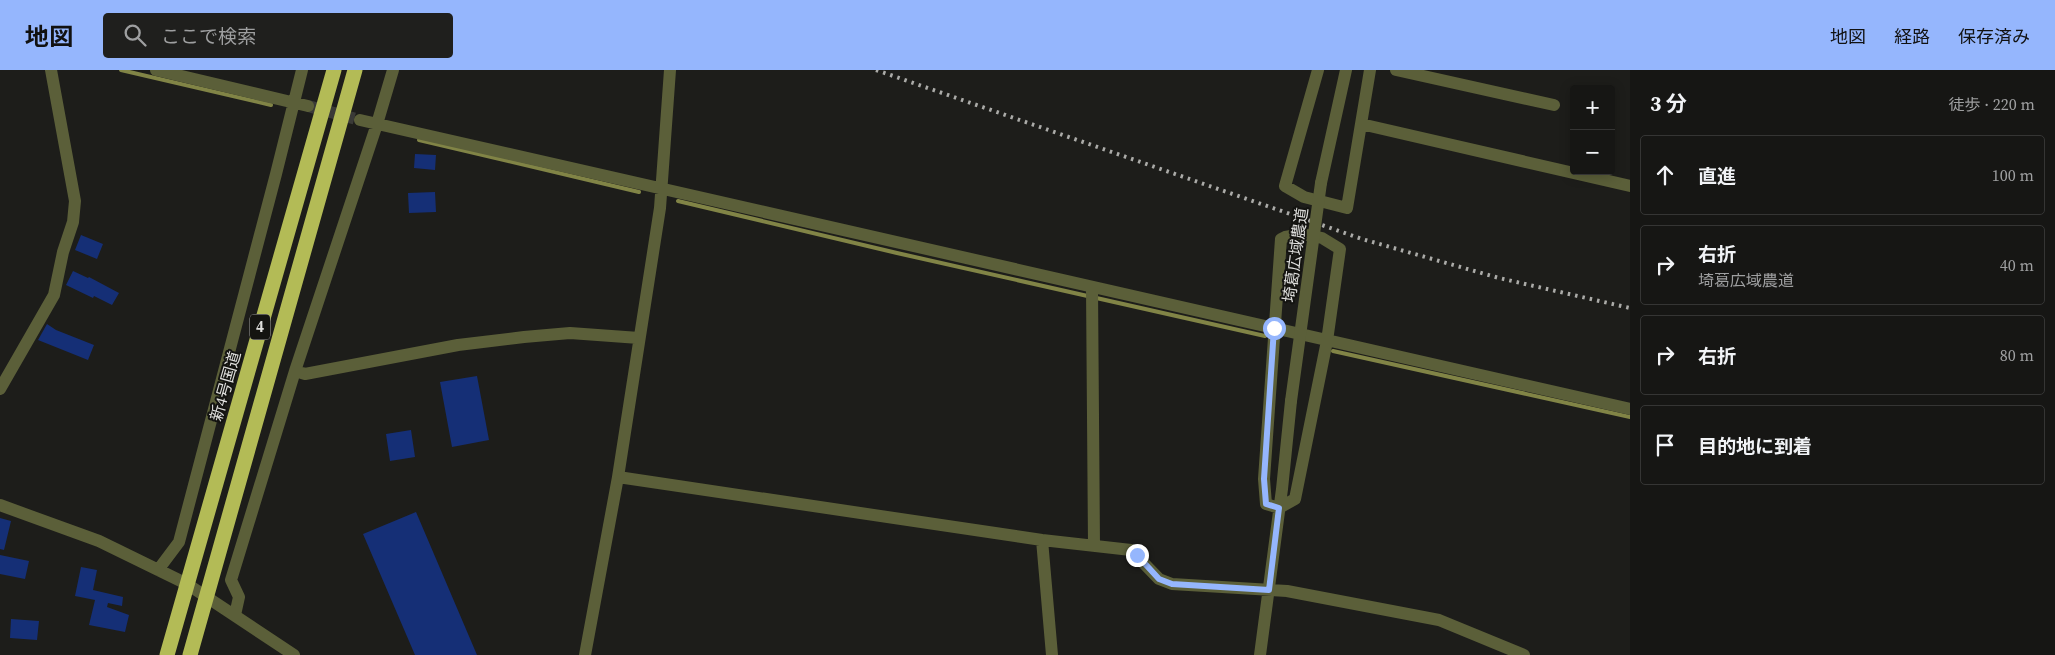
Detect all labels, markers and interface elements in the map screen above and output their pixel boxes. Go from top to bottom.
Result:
search box [103,13,453,58]
text: 地図 [25,20,73,53]
icon: search [121,21,149,49]
text: ここで検索 [161,23,256,49]
text: 地図 [1830,24,1866,49]
text: 経路 [1894,24,1930,49]
text: 保存済み [1958,24,2030,49]
map controls [1570,85,1615,175]
button: + [1570,85,1615,130]
text: 3 分 [1650,89,1687,118]
text: 徒歩 · 220 m [1949,93,2035,115]
button: − [1570,130,1615,175]
icon: ahead [1651,161,1679,189]
text: 直進 [1698,163,1736,189]
text: 100 m [1992,164,2034,186]
street label: 埼葛広域農道 [1277,206,1313,304]
text: 右折 [1698,241,1736,267]
icon: right [1651,251,1679,279]
text: 40 m [2000,254,2034,276]
text: 埼葛広域農道 [1698,269,1794,291]
road number: 4 [250,314,270,340]
route start [1263,317,1286,340]
icon: right [1651,341,1679,369]
text: 右折 [1698,343,1736,369]
text: 80 m [2000,344,2034,366]
street label: 新4号国道 [205,348,245,424]
icon: arrive [1651,431,1679,459]
text: 目的地に到着 [1698,433,1812,459]
route end [1126,544,1149,567]

